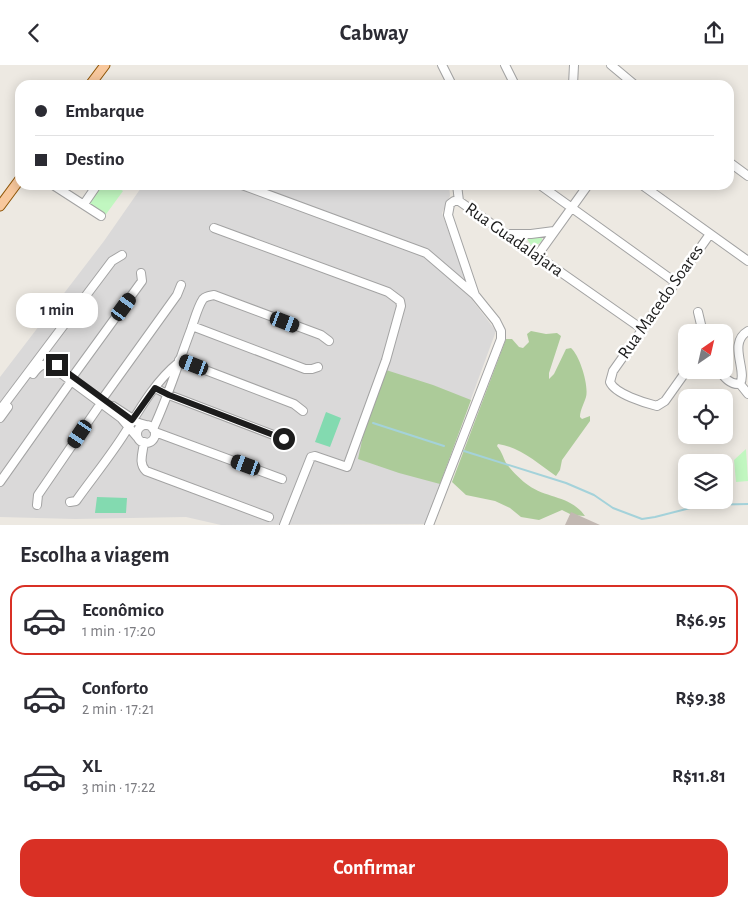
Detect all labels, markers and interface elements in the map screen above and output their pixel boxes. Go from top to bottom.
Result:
icon: back [20,19,48,47]
icon: share [700,19,728,47]
text: Cabway [340,22,408,44]
text: Embarque [65,102,144,121]
text: Destino [65,150,124,169]
street label: Rua Guadalajara [462,200,566,280]
street label: Rua Macedo Soares [615,242,707,362]
car [109,290,138,324]
callout: 1 min [16,293,98,327]
text: 1 min [40,302,74,318]
car [268,310,301,334]
north arrow [678,324,732,379]
map controls [678,324,733,509]
car [177,353,210,377]
route end [46,354,68,376]
button: locate [678,389,733,444]
car [65,417,94,451]
route start [273,428,295,450]
car [229,453,262,477]
button: layers [678,454,733,509]
text: Escolha a viagem [20,544,169,566]
icon: car [22,598,67,643]
text: Econômico [82,601,164,620]
text: R$6.95 [675,611,726,630]
text: 1 min · 17:20 [82,623,156,639]
icon: car [22,676,67,721]
text: Conforto [82,679,148,698]
text: R$9.38 [675,689,726,708]
text: 2 min · 17:21 [82,701,154,717]
icon: car [22,754,67,799]
text: XL [82,757,102,776]
text: R$11.81 [672,767,726,786]
text: 3 min · 17:22 [82,779,156,795]
button: Confirmar [20,839,728,897]

